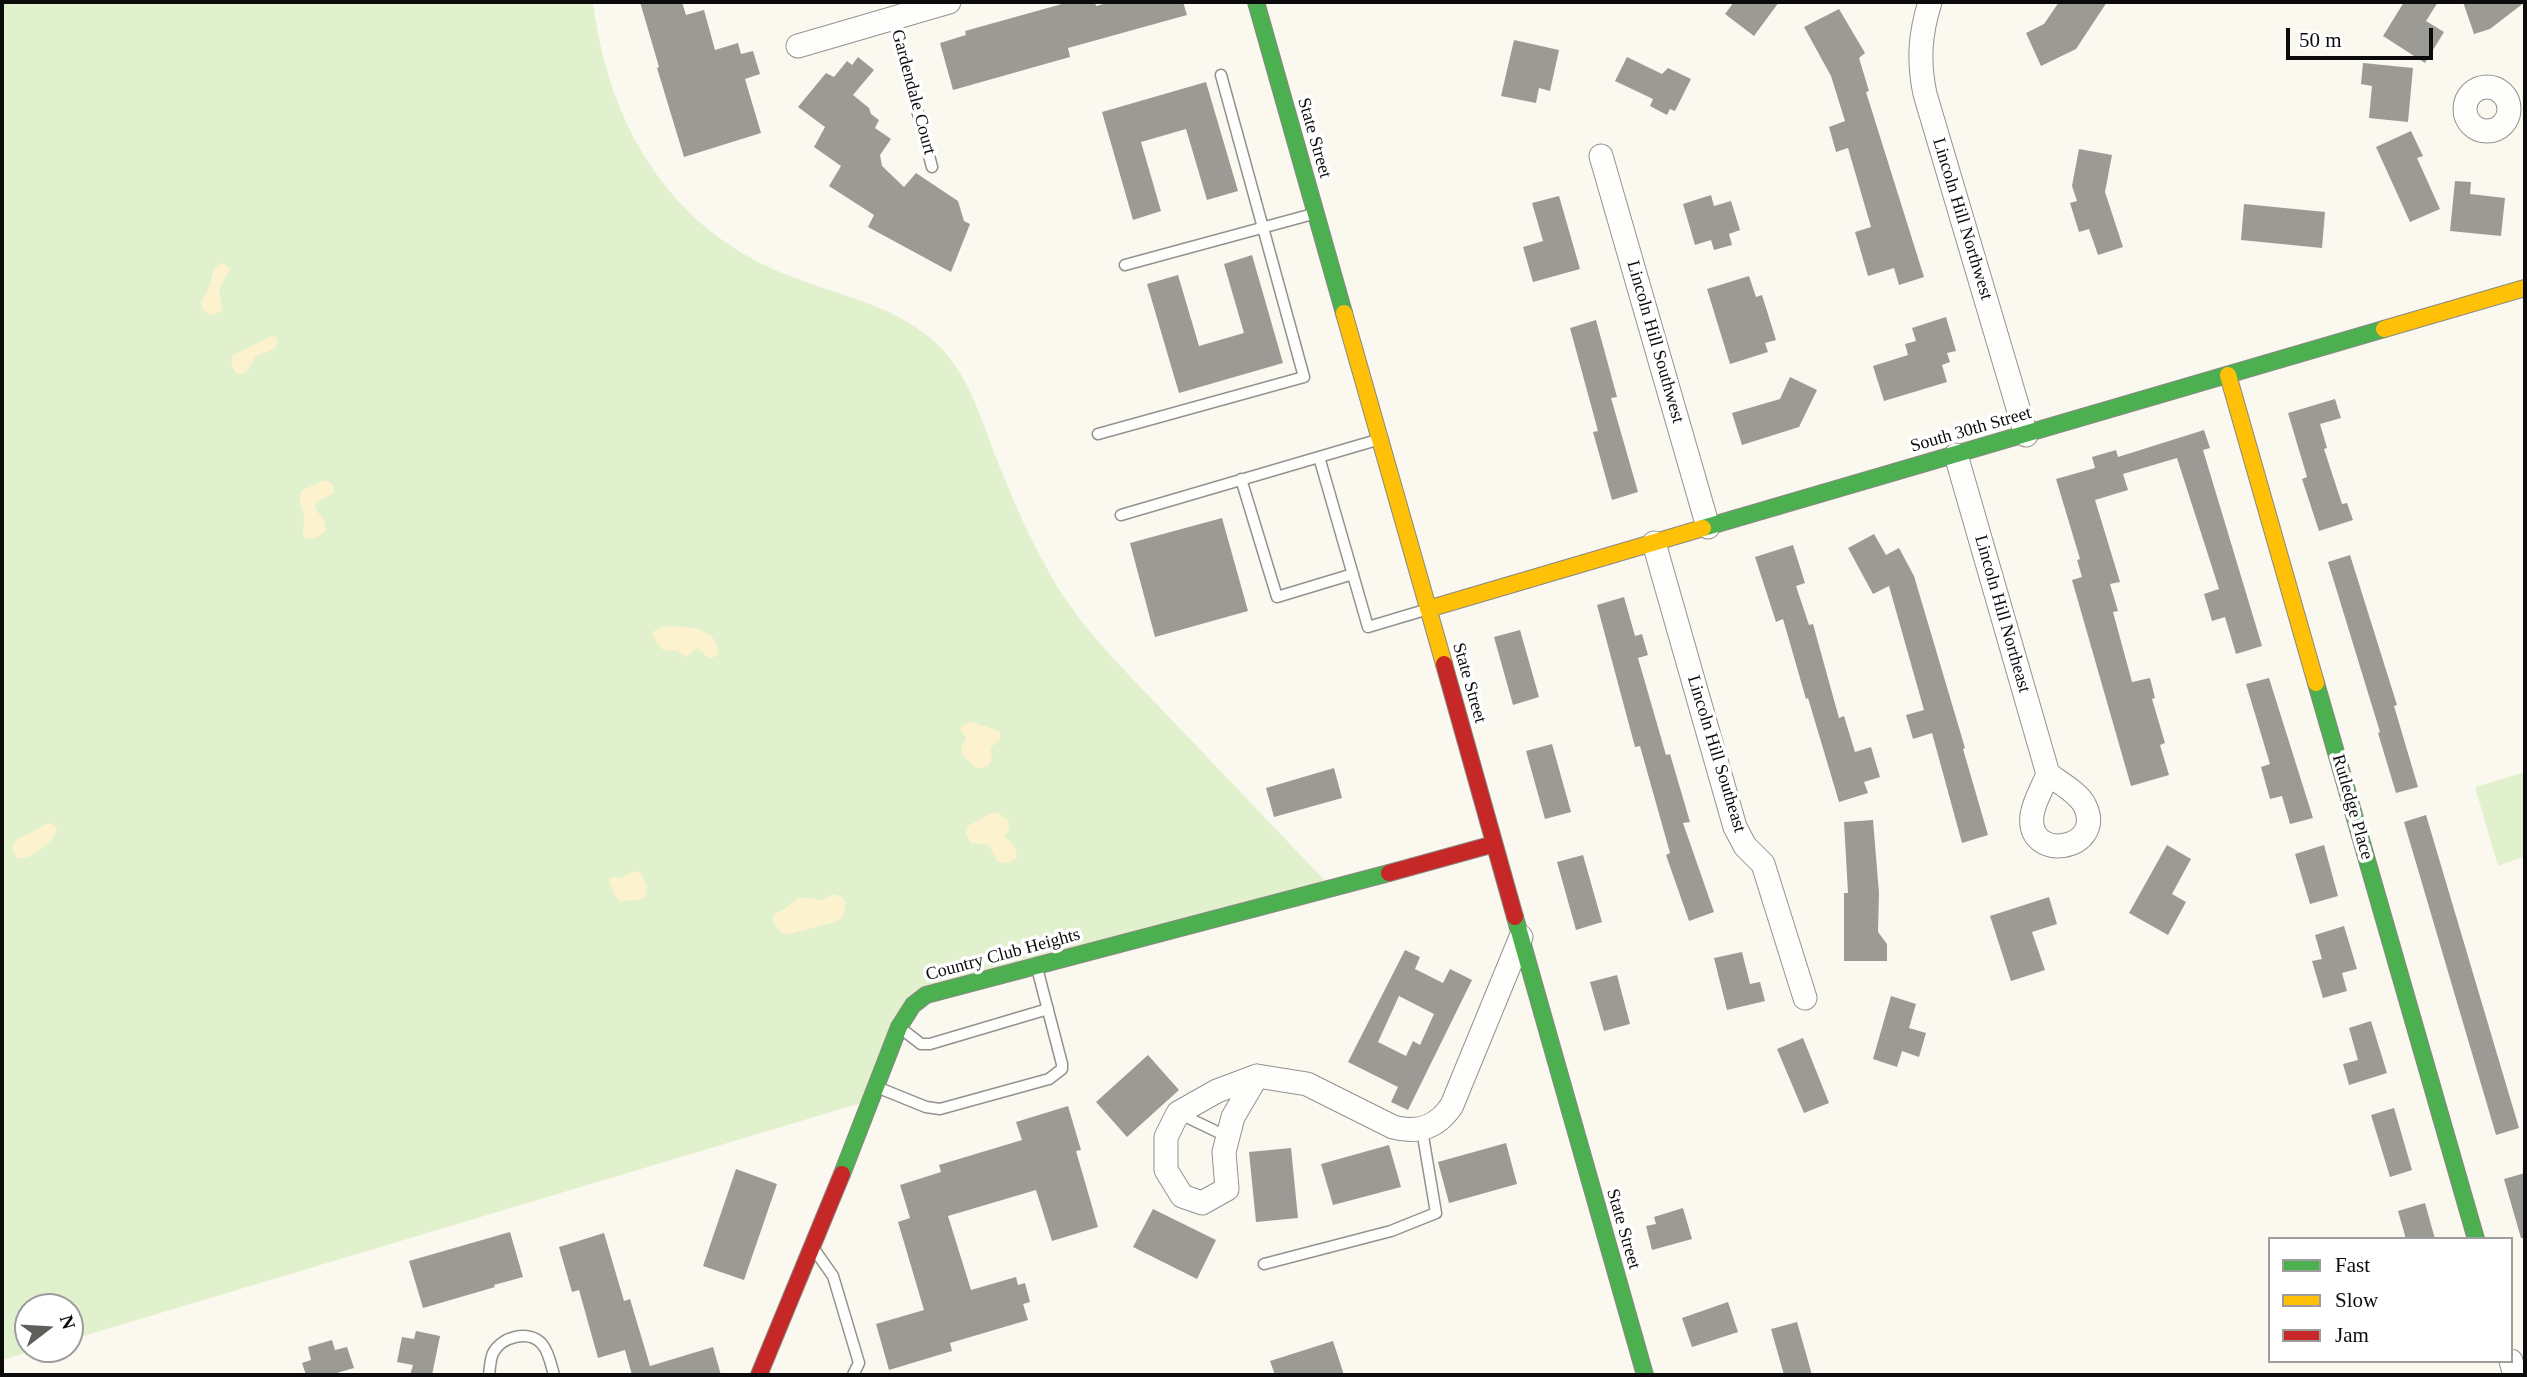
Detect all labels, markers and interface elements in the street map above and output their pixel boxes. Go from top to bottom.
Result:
scale bar [2289,14,2436,58]
street label: Gardendale Court [886,27,940,157]
text: 50 m [2299,28,2342,52]
street label: State Street [1292,95,1336,181]
street label: Lincoln Hill Northwest [1927,136,1997,302]
street label: Lincoln Hill Southwest [1621,258,1689,426]
street label: South 30th Street [1908,402,2034,458]
street label: Lincoln Hill Northeast [1969,533,2035,695]
street label: State Street [1447,640,1491,726]
street label: Lincoln Hill Southeast [1682,673,1750,835]
street label: Rutledge Place [2327,752,2377,862]
street label: Country Club Heights [923,924,1083,986]
street label: State Street [1601,1186,1645,1272]
legend [2268,1237,2513,1363]
text: Fast [2335,1253,2370,1277]
text: Slow [2335,1288,2378,1312]
north arrow [14,1293,84,1363]
text: N [56,1313,80,1332]
text: Jam [2335,1323,2369,1347]

